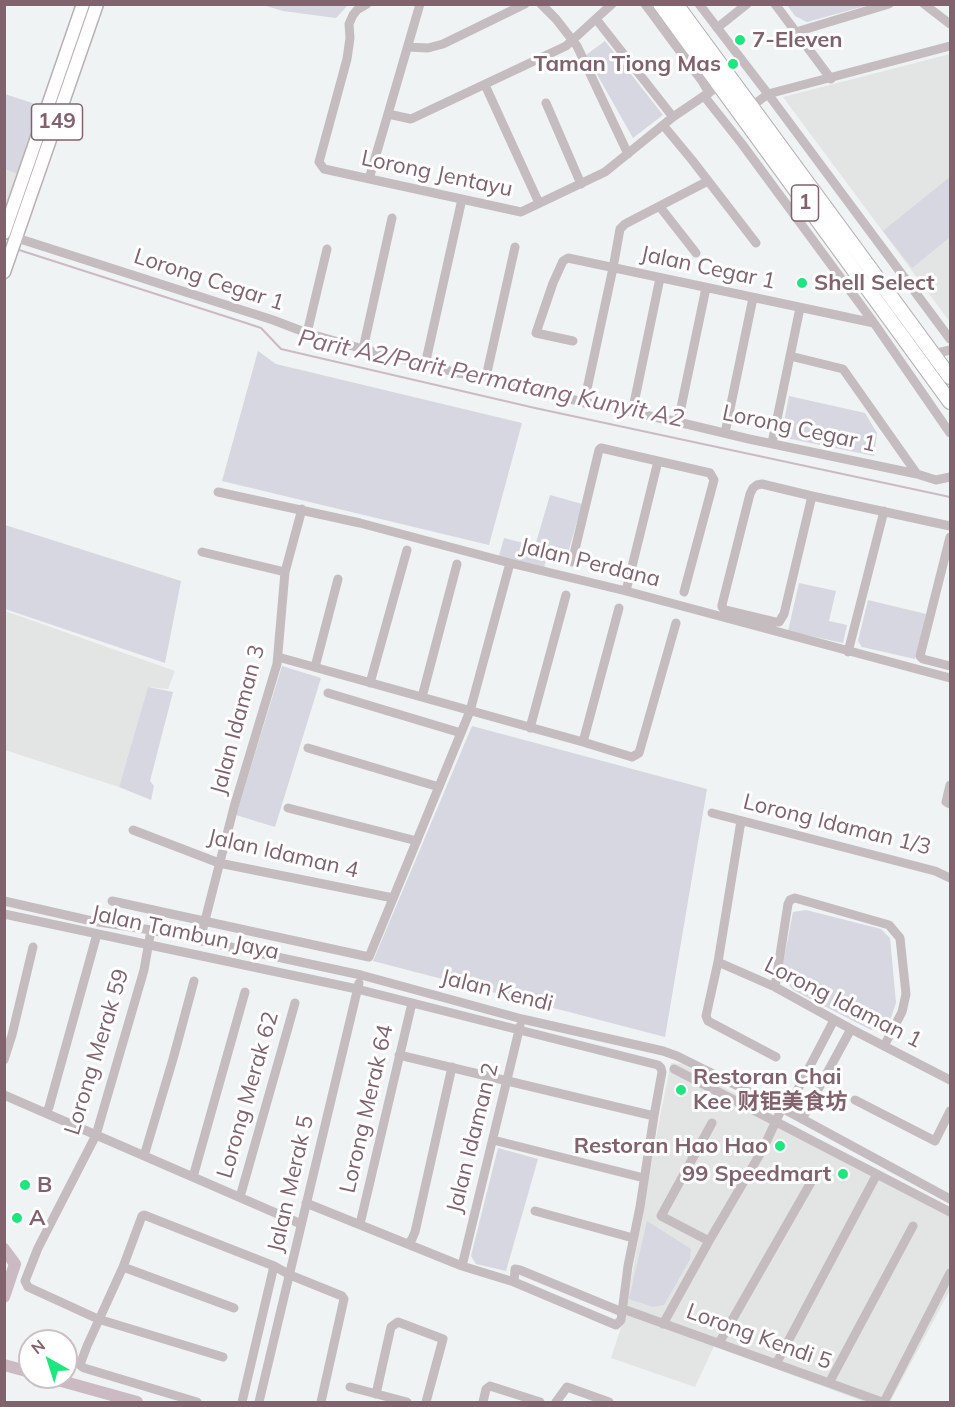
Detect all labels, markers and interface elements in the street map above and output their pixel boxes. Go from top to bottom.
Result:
place label: 7-Eleven [752,27,843,53]
marker: 7-Eleven [733,33,747,47]
place label: Taman Tiong Mas [534,51,721,77]
marker: Taman Tiong Mas [726,57,740,71]
road number: 149 [32,104,82,140]
street label: Lorong Jentayu [359,145,515,203]
road number: 1 [792,185,818,221]
street label: Jalan Cegar 1 [638,241,778,295]
street label: Lorong Cegar 1 [131,243,287,317]
place label: Shell Select [814,270,935,296]
marker: Shell Select [795,276,809,290]
water label: Parit A2/Parit Permatang Kunyit A2 [295,324,687,434]
street label: Lorong Cegar 1 [720,400,878,458]
street label: Jalan Perdana [517,533,663,593]
street label: Jalan Idaman 3 [205,642,271,798]
street label: Lorong Idaman 1/3 [740,789,934,861]
street label: Jalan Idaman 4 [205,824,361,884]
street label: Jalan Tambun Jaya [89,900,281,966]
street label: Lorong Idaman 1 [760,952,926,1054]
street label: Jalan Kendi [438,964,556,1018]
street label: Lorong Merak 59 [59,966,135,1138]
street label: Lorong Merak 62 [212,1009,284,1181]
street label: Lorong Merak 64 [335,1022,399,1196]
street label: Jalan Idaman 2 [442,1060,504,1216]
place label: Restoran Chai Kee 财钜美食坊 [693,1064,848,1116]
marker: Restoran Chai Kee 财钜美食坊 [674,1083,688,1097]
street label: Jalan Merak 5 [262,1113,320,1255]
place label: Restoran Hao Hao [574,1133,768,1159]
marker: Restoran Hao Hao [773,1139,787,1153]
place label: 99 Speedmart [682,1161,831,1187]
marker: 99 Speedmart [836,1167,850,1181]
place label: B [37,1172,52,1198]
marker: B [18,1178,32,1192]
place label: A [29,1205,45,1231]
marker: A [10,1211,24,1225]
street label: Lorong Kendi 5 [683,1298,835,1376]
north arrow [18,1329,78,1389]
text: N [27,1335,49,1358]

